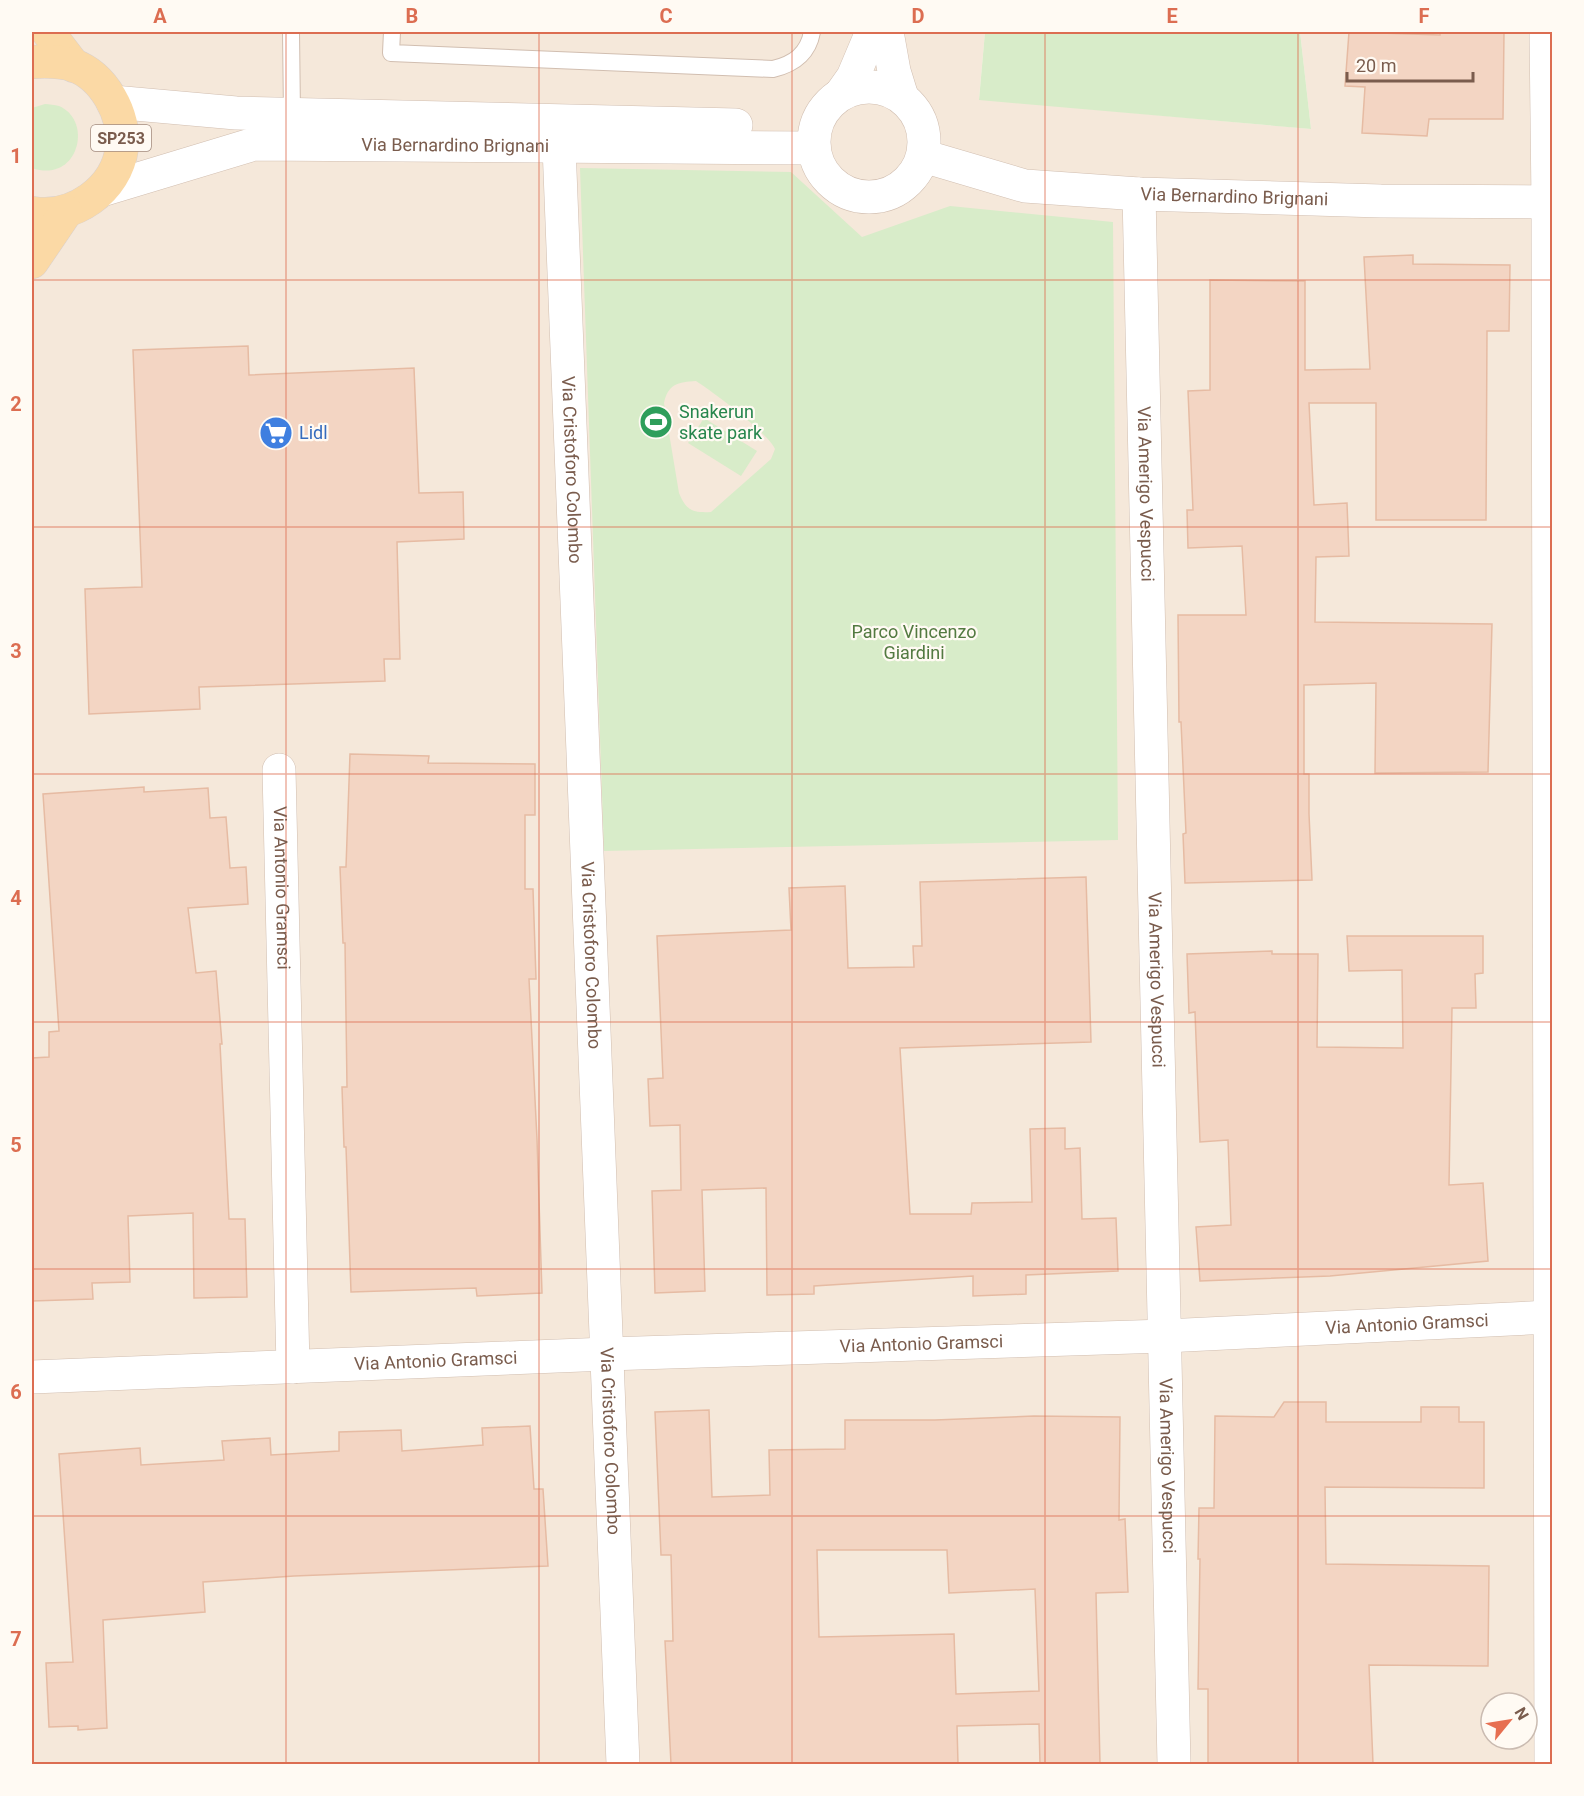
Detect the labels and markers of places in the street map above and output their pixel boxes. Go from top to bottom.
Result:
place label: Snakerun skate park [679,401,763,443]
sports icon: Snakerun skate park [638,404,674,440]
supermarket icon: Lidl [258,415,294,451]
place label: Lidl [299,422,328,443]

